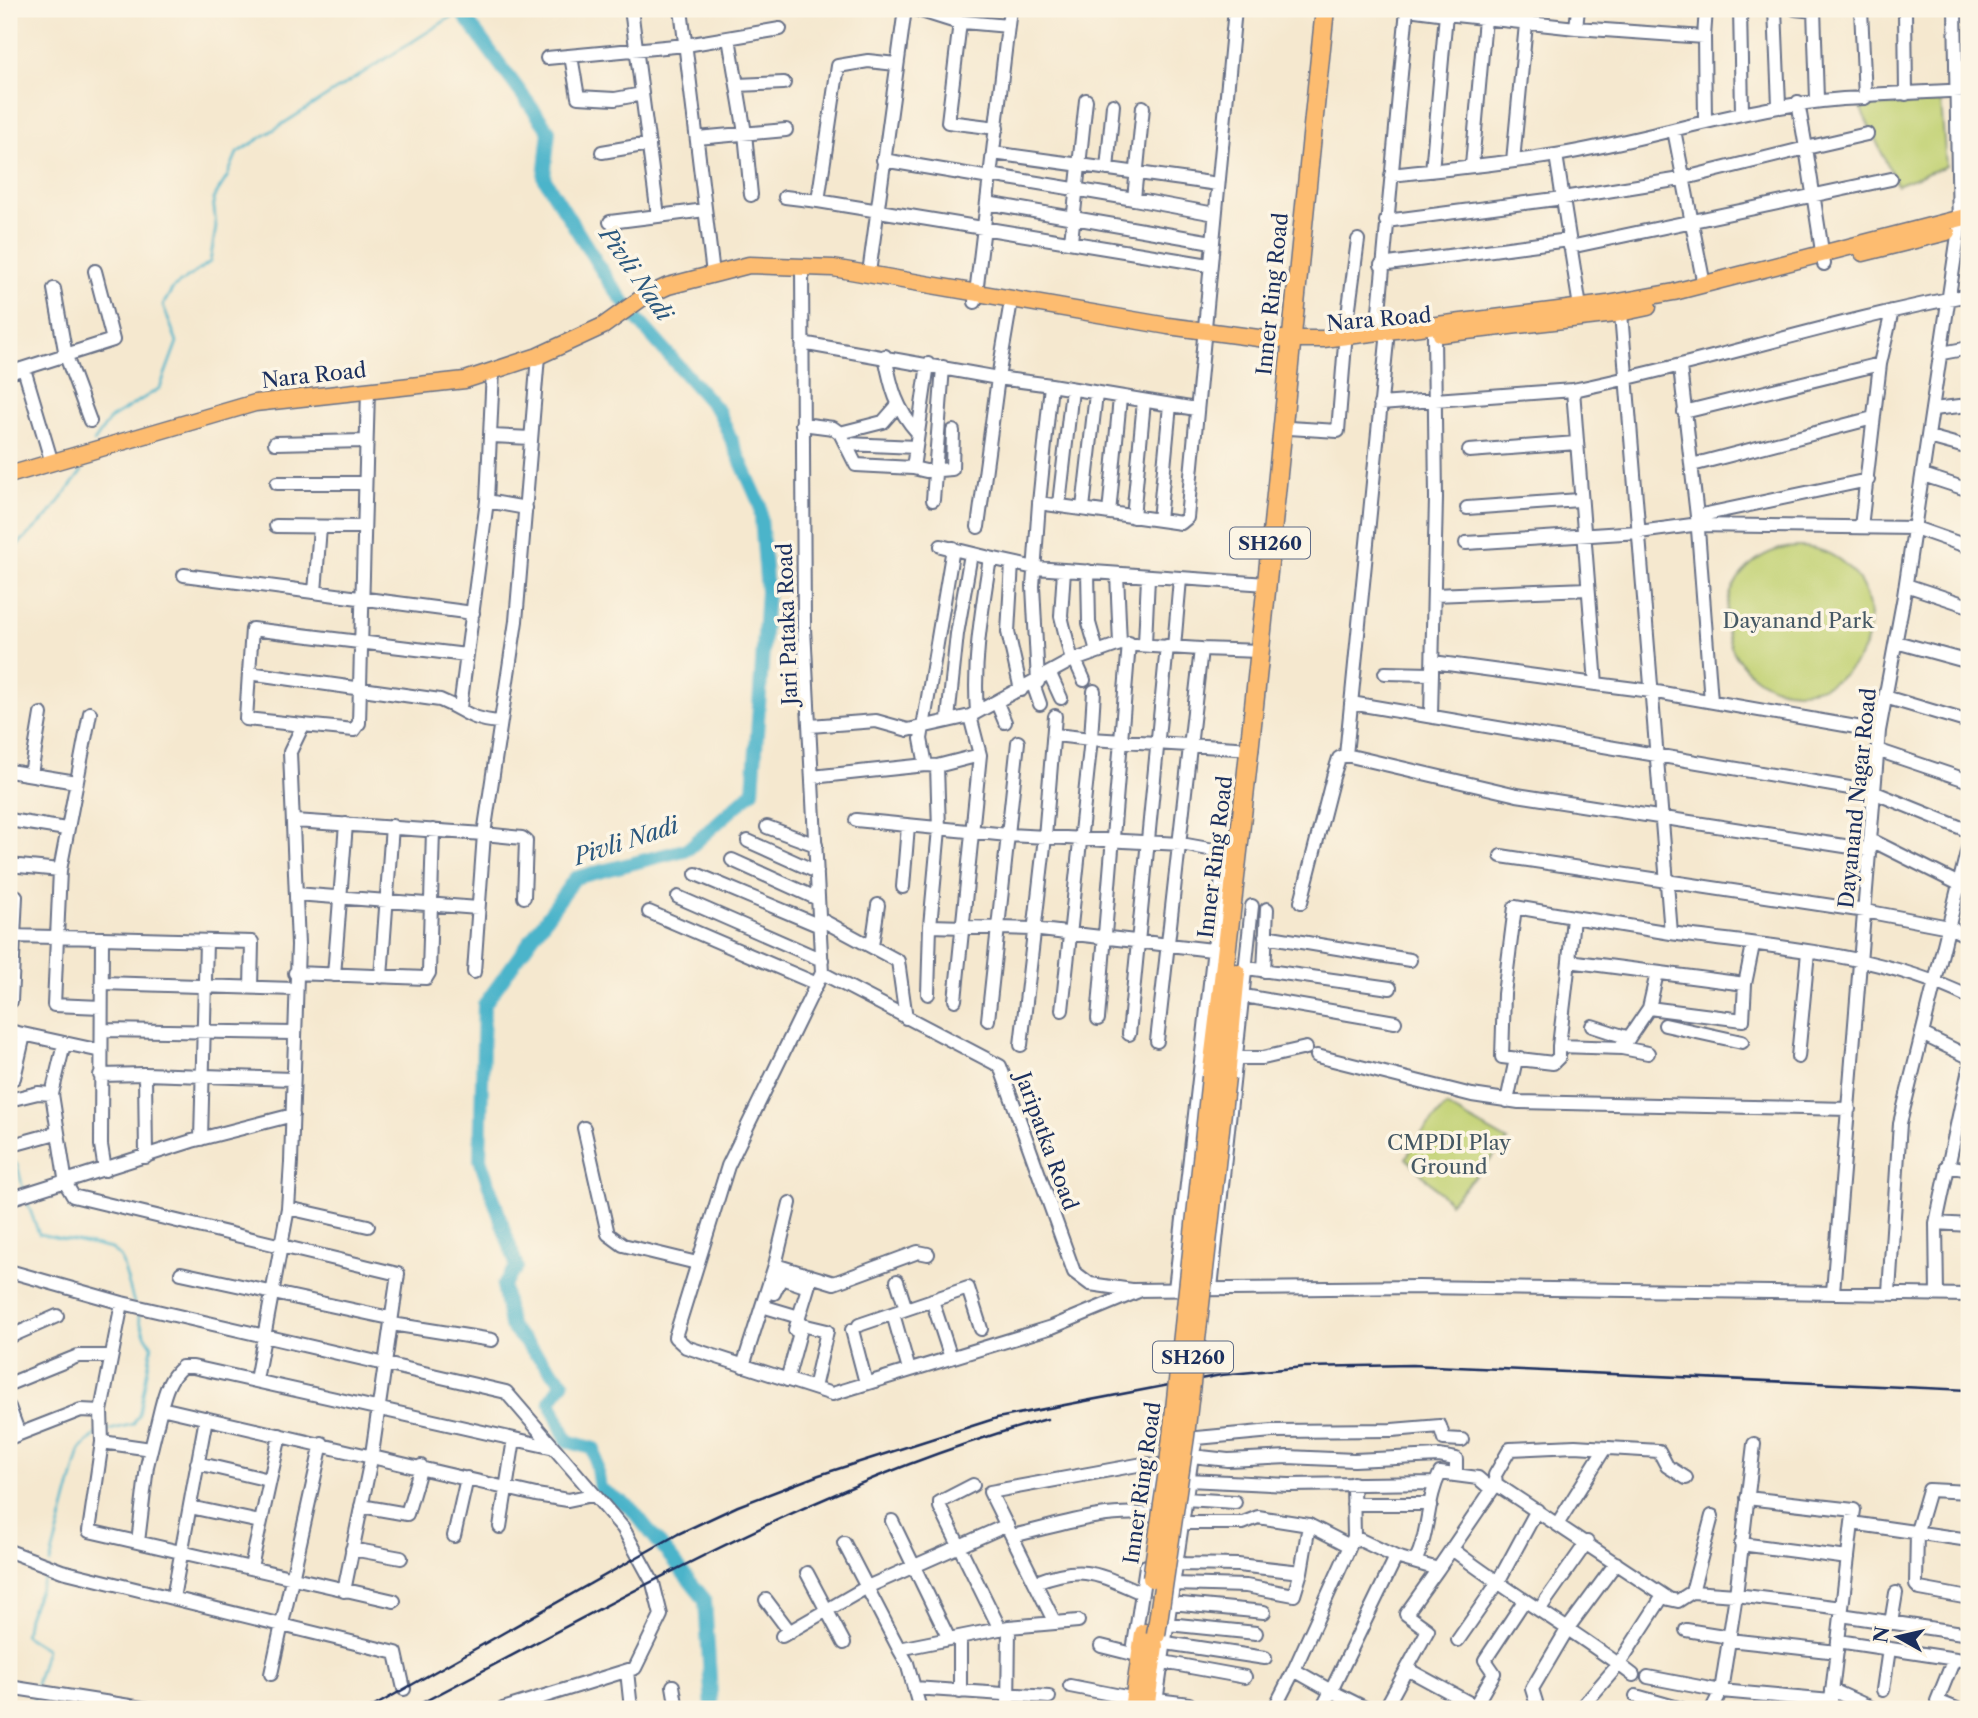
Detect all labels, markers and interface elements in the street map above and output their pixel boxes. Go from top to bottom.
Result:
street label: Inner Ring Road [1251,211,1293,377]
water label: Pivli Nadi [592,220,680,328]
street label: Nara Road [1326,302,1433,336]
street label: Nara Road [260,357,368,393]
road number: SH260 [1230,528,1310,558]
street label: Jari Pataka Road [772,542,802,709]
park label: Dayanand Park [1722,608,1874,633]
street label: Dayanand Nagar Road [1833,686,1881,909]
street label: Inner Ring Road [1193,774,1237,940]
water label: Pivli Nadi [568,810,683,872]
street label: Jaripatka Road [1009,1066,1084,1214]
park label: CMPDI Play Ground [1387,1130,1511,1179]
road number: SH260 [1153,1342,1233,1372]
street label: Inner Ring Road [1118,1400,1166,1566]
north arrow [1862,1602,1932,1672]
text: N [1869,1625,1894,1644]

